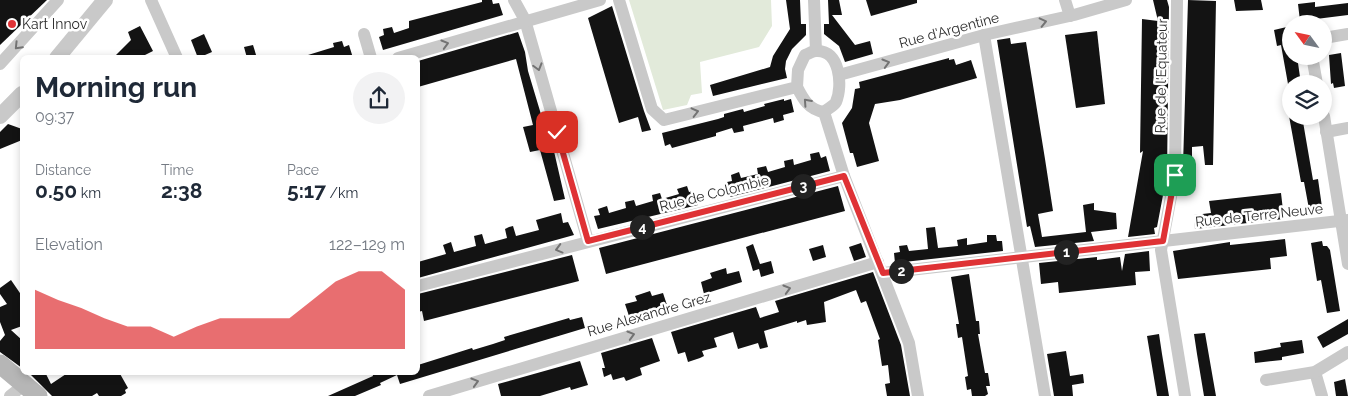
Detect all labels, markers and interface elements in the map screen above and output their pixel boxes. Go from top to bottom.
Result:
street label: Rue d'Argentine [897,9,1001,51]
north arrow [1282,15,1332,65]
map controls [1282,15,1332,125]
place label: Kart Innov [22,16,88,32]
one-way arrow [1039,17,1048,28]
marker: Kart Innov [6,18,18,30]
street label: Rue de l'Equateur [1152,18,1170,134]
one-way arrow [440,39,448,49]
one-way arrow [15,40,24,49]
one-way arrow [881,59,890,69]
one-way arrow [533,63,543,71]
text: Morning run [35,71,197,104]
button: share [353,72,405,124]
button: layers [1282,75,1332,125]
one-way arrow [804,98,813,107]
text: 09:37 [35,107,74,126]
one-way arrow [691,107,700,118]
pin [536,111,578,153]
icon: check [543,118,571,146]
pin [1154,154,1196,196]
icon: arrive [1161,161,1189,189]
text: Distance [35,162,91,178]
text: Time [161,162,194,178]
text: Pace [287,162,319,178]
street label: Rue de Colombie [657,172,771,214]
pin: 3 [790,174,816,198]
text: 0.50 [35,178,77,203]
text: 2:38 [161,178,202,203]
text: 5:17 [287,178,326,203]
text: 3 [800,178,807,194]
text: km [77,185,101,201]
text: /km [326,185,358,201]
street label: Rue de Terre Neuve [1194,200,1324,230]
pin: 4 [630,214,654,240]
text: 4 [639,219,647,235]
text: Elevation [35,235,103,254]
text: 122–129 m [329,235,405,254]
pin: 1 [1054,240,1078,264]
one-way arrow [556,243,564,253]
text: 1 [1063,244,1070,260]
pin: 2 [888,258,914,284]
text: 2 [898,263,905,279]
one-way arrow [782,284,790,294]
street label: Rue Alexandre Grez [585,289,713,339]
one-way arrow [626,330,634,340]
one-way arrow [471,377,479,387]

